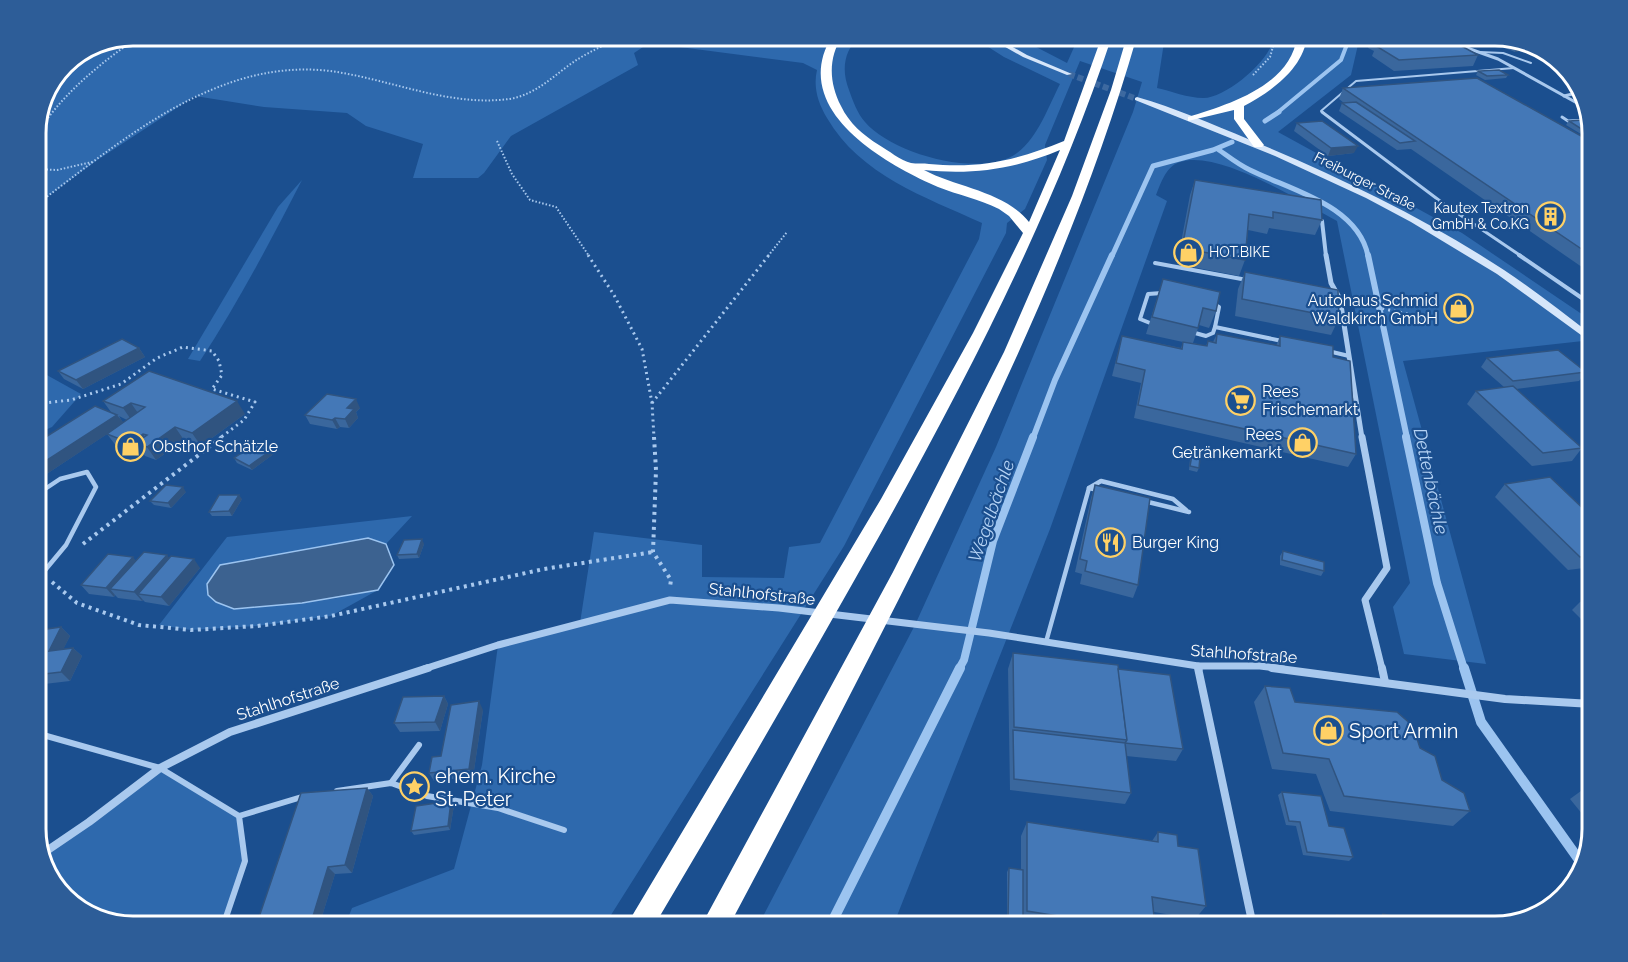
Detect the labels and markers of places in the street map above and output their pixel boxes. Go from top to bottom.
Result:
place label: Kautex Textron GmbH & Co.KG [1432,200,1529,232]
building icon: Kautex Textron GmbH & Co.KG [1534,200,1566,232]
shop icon: HOT.BIKE [1172,236,1204,268]
place label: HOT.BIKE [1209,244,1270,260]
place label: Autohaus Schmid Waldkirch GmbH [1308,291,1438,328]
shop icon: Autohaus Schmid Waldkirch GmbH [1443,293,1475,325]
place label: Rees Frischemarkt [1262,382,1359,419]
supermarket icon: Rees Frischemarkt [1225,384,1257,416]
place label: Rees Getränkemarkt [1172,425,1283,462]
shop icon: Rees Getränkemarkt [1287,427,1319,459]
shop icon: Obsthof Schätzle [115,430,147,462]
place label: Obsthof Schätzle [152,437,278,456]
restaurant icon: Burger King [1095,526,1127,558]
place label: Burger King [1132,533,1219,552]
shop icon: Sport Armin [1312,715,1344,747]
place label: Sport Armin [1349,719,1459,743]
place label: ehem. Kirche St. Peter [435,764,556,811]
place icon: ehem. Kirche St. Peter [398,771,430,803]

